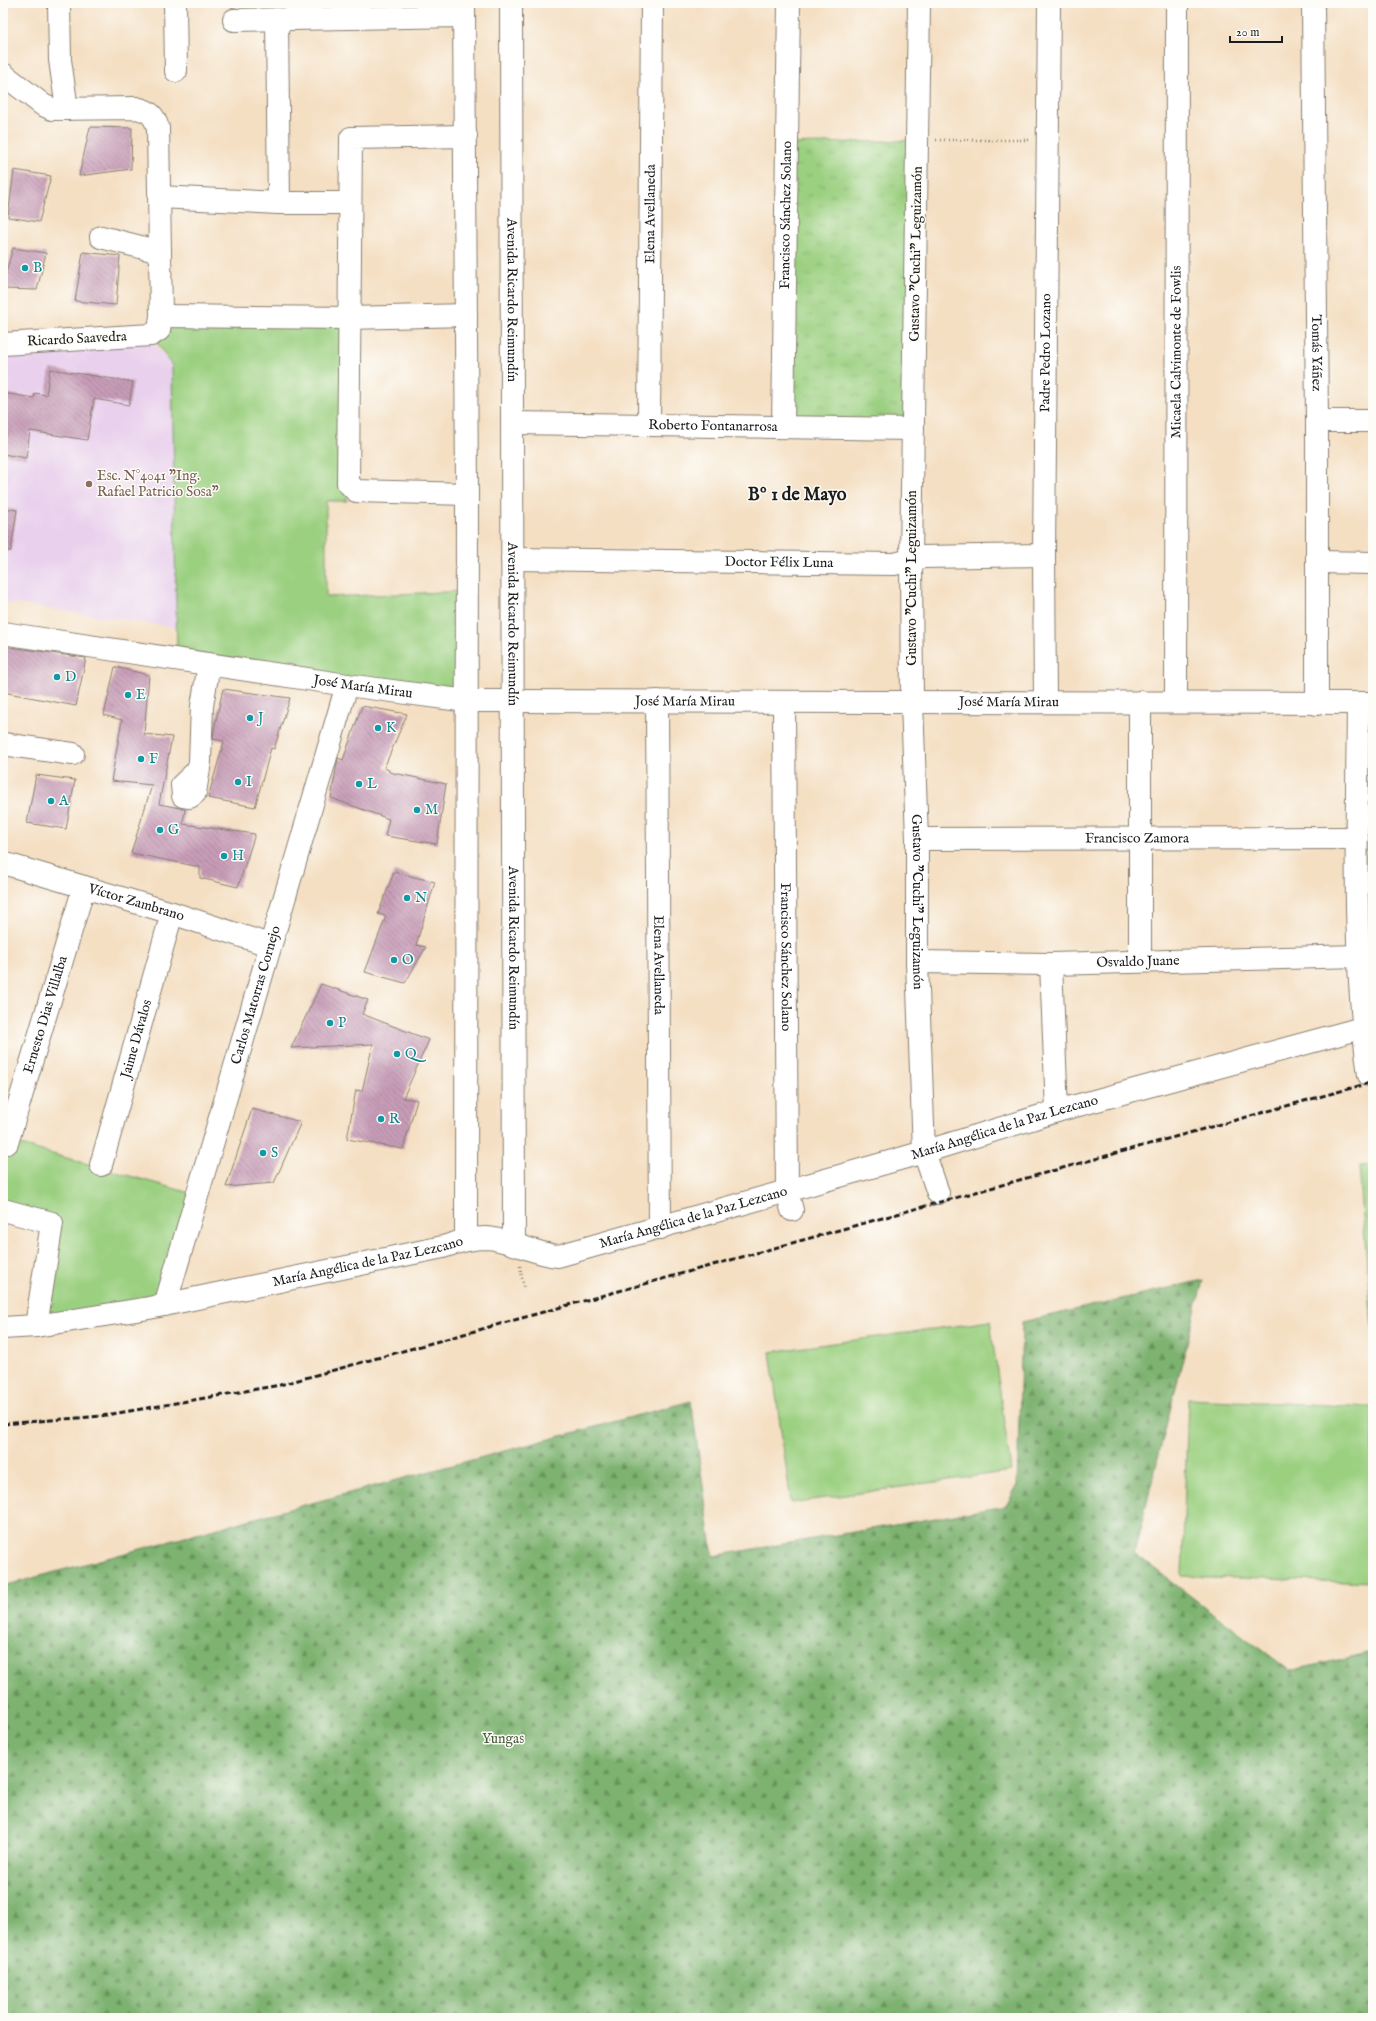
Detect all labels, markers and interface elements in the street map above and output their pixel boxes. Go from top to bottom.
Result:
scale bar [1230,18,1282,44]
text: 20 m [1236,25,1259,40]
street label: Francisco Sánchez Solano [776,140,796,289]
street label: Elena Avellaneda [641,163,660,264]
street label: Gustavo "Cuchi" Leguizamón [905,166,927,342]
street label: Avenida Ricardo Reimundín [503,217,521,383]
place label: B [33,259,42,277]
marker: B [20,263,30,273]
street label: Micaela Calvimonte de Fowlis [1167,265,1186,438]
street label: Padre Pedro Lozano [1036,293,1055,413]
street label: Tomás Yáñez [1307,314,1326,392]
street label: Ricardo Saavedra [27,327,128,351]
street label: Roberto Fontanarrosa [648,416,779,436]
place label: Esc. N°4041 "Ing. Rafael Patricio Sosa" [97,467,219,501]
marker: Esc. N°4041 "Ing. Rafael Patricio Sosa" [84,479,94,489]
district label: Bº 1 de Mayo [748,484,847,507]
street label: Gustavo "Cuchi" Leguizamón [903,490,921,666]
street label: Avenida Ricardo Reimundín [503,541,522,707]
street label: Doctor Félix Luna [724,553,834,572]
place label: D [65,668,76,686]
street label: José María Mirau [310,671,414,703]
marker: D [52,672,62,682]
place label: E [136,686,146,704]
marker: E [123,690,133,700]
street label: José María Mirau [633,692,735,711]
street label: José María Mirau [957,693,1059,711]
place label: J [256,709,264,727]
marker: J [245,713,255,723]
place label: K [386,719,397,737]
marker: K [373,723,383,733]
place label: F [149,750,158,768]
marker: F [136,754,146,764]
place label: I [246,773,252,791]
place label: L [367,775,377,793]
marker: I [233,777,243,787]
marker: L [354,779,364,789]
place label: A [58,792,69,810]
marker: A [46,796,56,806]
place label: M [425,801,438,819]
marker: M [412,805,422,815]
street label: Gustavo "Cuchi" Leguizamón [907,814,927,991]
place label: G [168,821,180,839]
marker: G [155,825,165,835]
street label: Francisco Zamora [1085,829,1190,848]
place label: H [232,847,244,865]
marker: H [219,851,229,861]
street label: Avenida Ricardo Reimundín [504,865,522,1031]
street label: Víctor Zambrano [85,879,187,926]
street label: Francisco Sánchez Solano [776,883,795,1032]
place label: N [415,889,427,907]
marker: N [402,893,412,903]
street label: Elena Avellaneda [649,915,668,1016]
street label: Carlos Matorras Cornejo [227,923,285,1067]
place label: O [402,951,414,969]
street label: Osvaldo Juane [1096,952,1180,972]
street label: Ernesto Dias Villalba [19,953,72,1076]
marker: O [389,955,399,965]
street label: Jaime Dávalos [116,997,156,1082]
place label: P [338,1014,346,1032]
marker: P [325,1018,335,1028]
place label: Q [405,1045,427,1063]
marker: Q [392,1049,402,1059]
street label: María Angélica de la Paz Lezcano [909,1091,1101,1164]
place label: R [389,1110,400,1128]
marker: R [376,1114,386,1124]
place label: S [271,1144,278,1162]
marker: S [258,1148,268,1158]
street label: María Angélica de la Paz Lezcano [597,1182,790,1253]
street label: María Angélica de la Paz Lezcano [271,1232,465,1291]
park label: Yungas [482,1730,524,1748]

